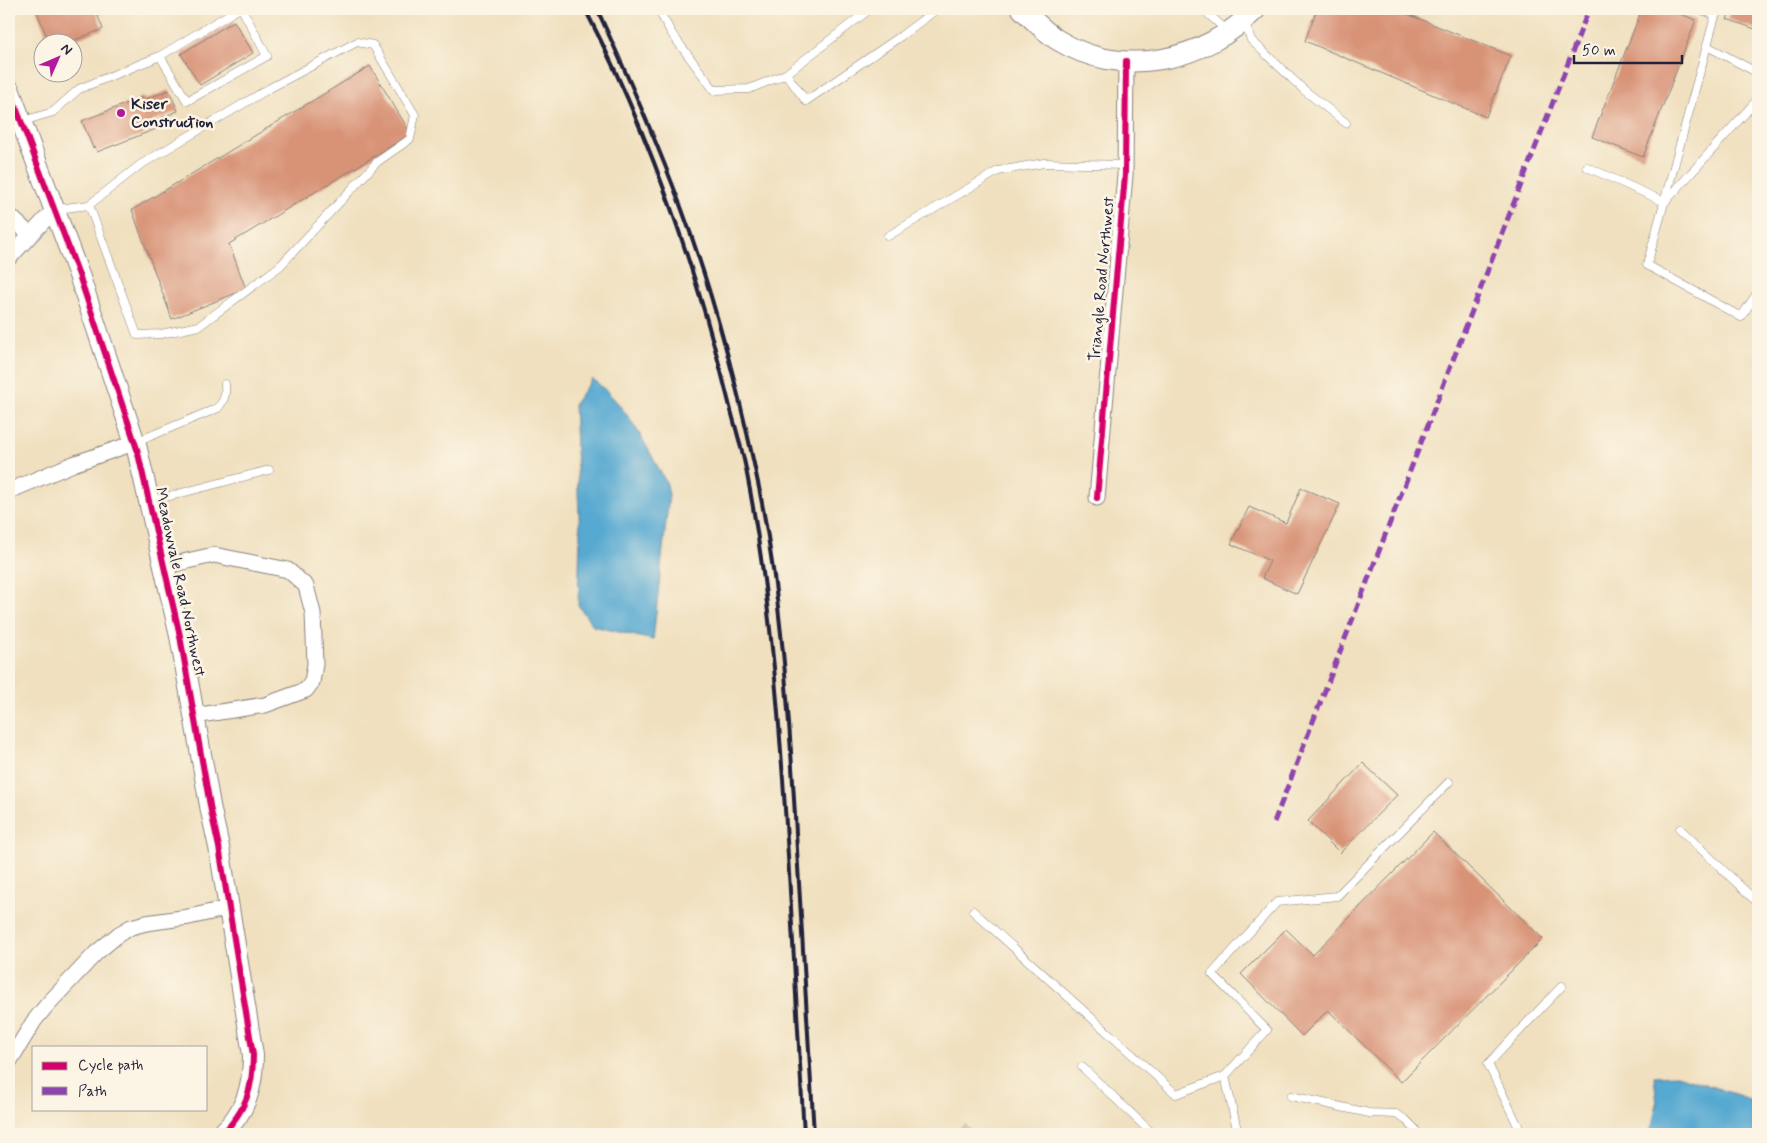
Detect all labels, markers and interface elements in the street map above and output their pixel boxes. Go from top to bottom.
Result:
north arrow [32,32,82,82]
scale bar [1574,32,1682,64]
text: N [57,40,76,59]
text: 50 m [1582,41,1616,61]
place label: Kiser Construction [131,94,213,133]
marker: Kiser Construction [115,107,127,119]
street label: Triangle Road Northwest [1084,196,1120,362]
street label: Meadowvale Road Northwest [150,485,210,679]
legend [32,1046,208,1110]
text: Cycle path [78,1056,143,1076]
text: Path [78,1082,107,1102]

